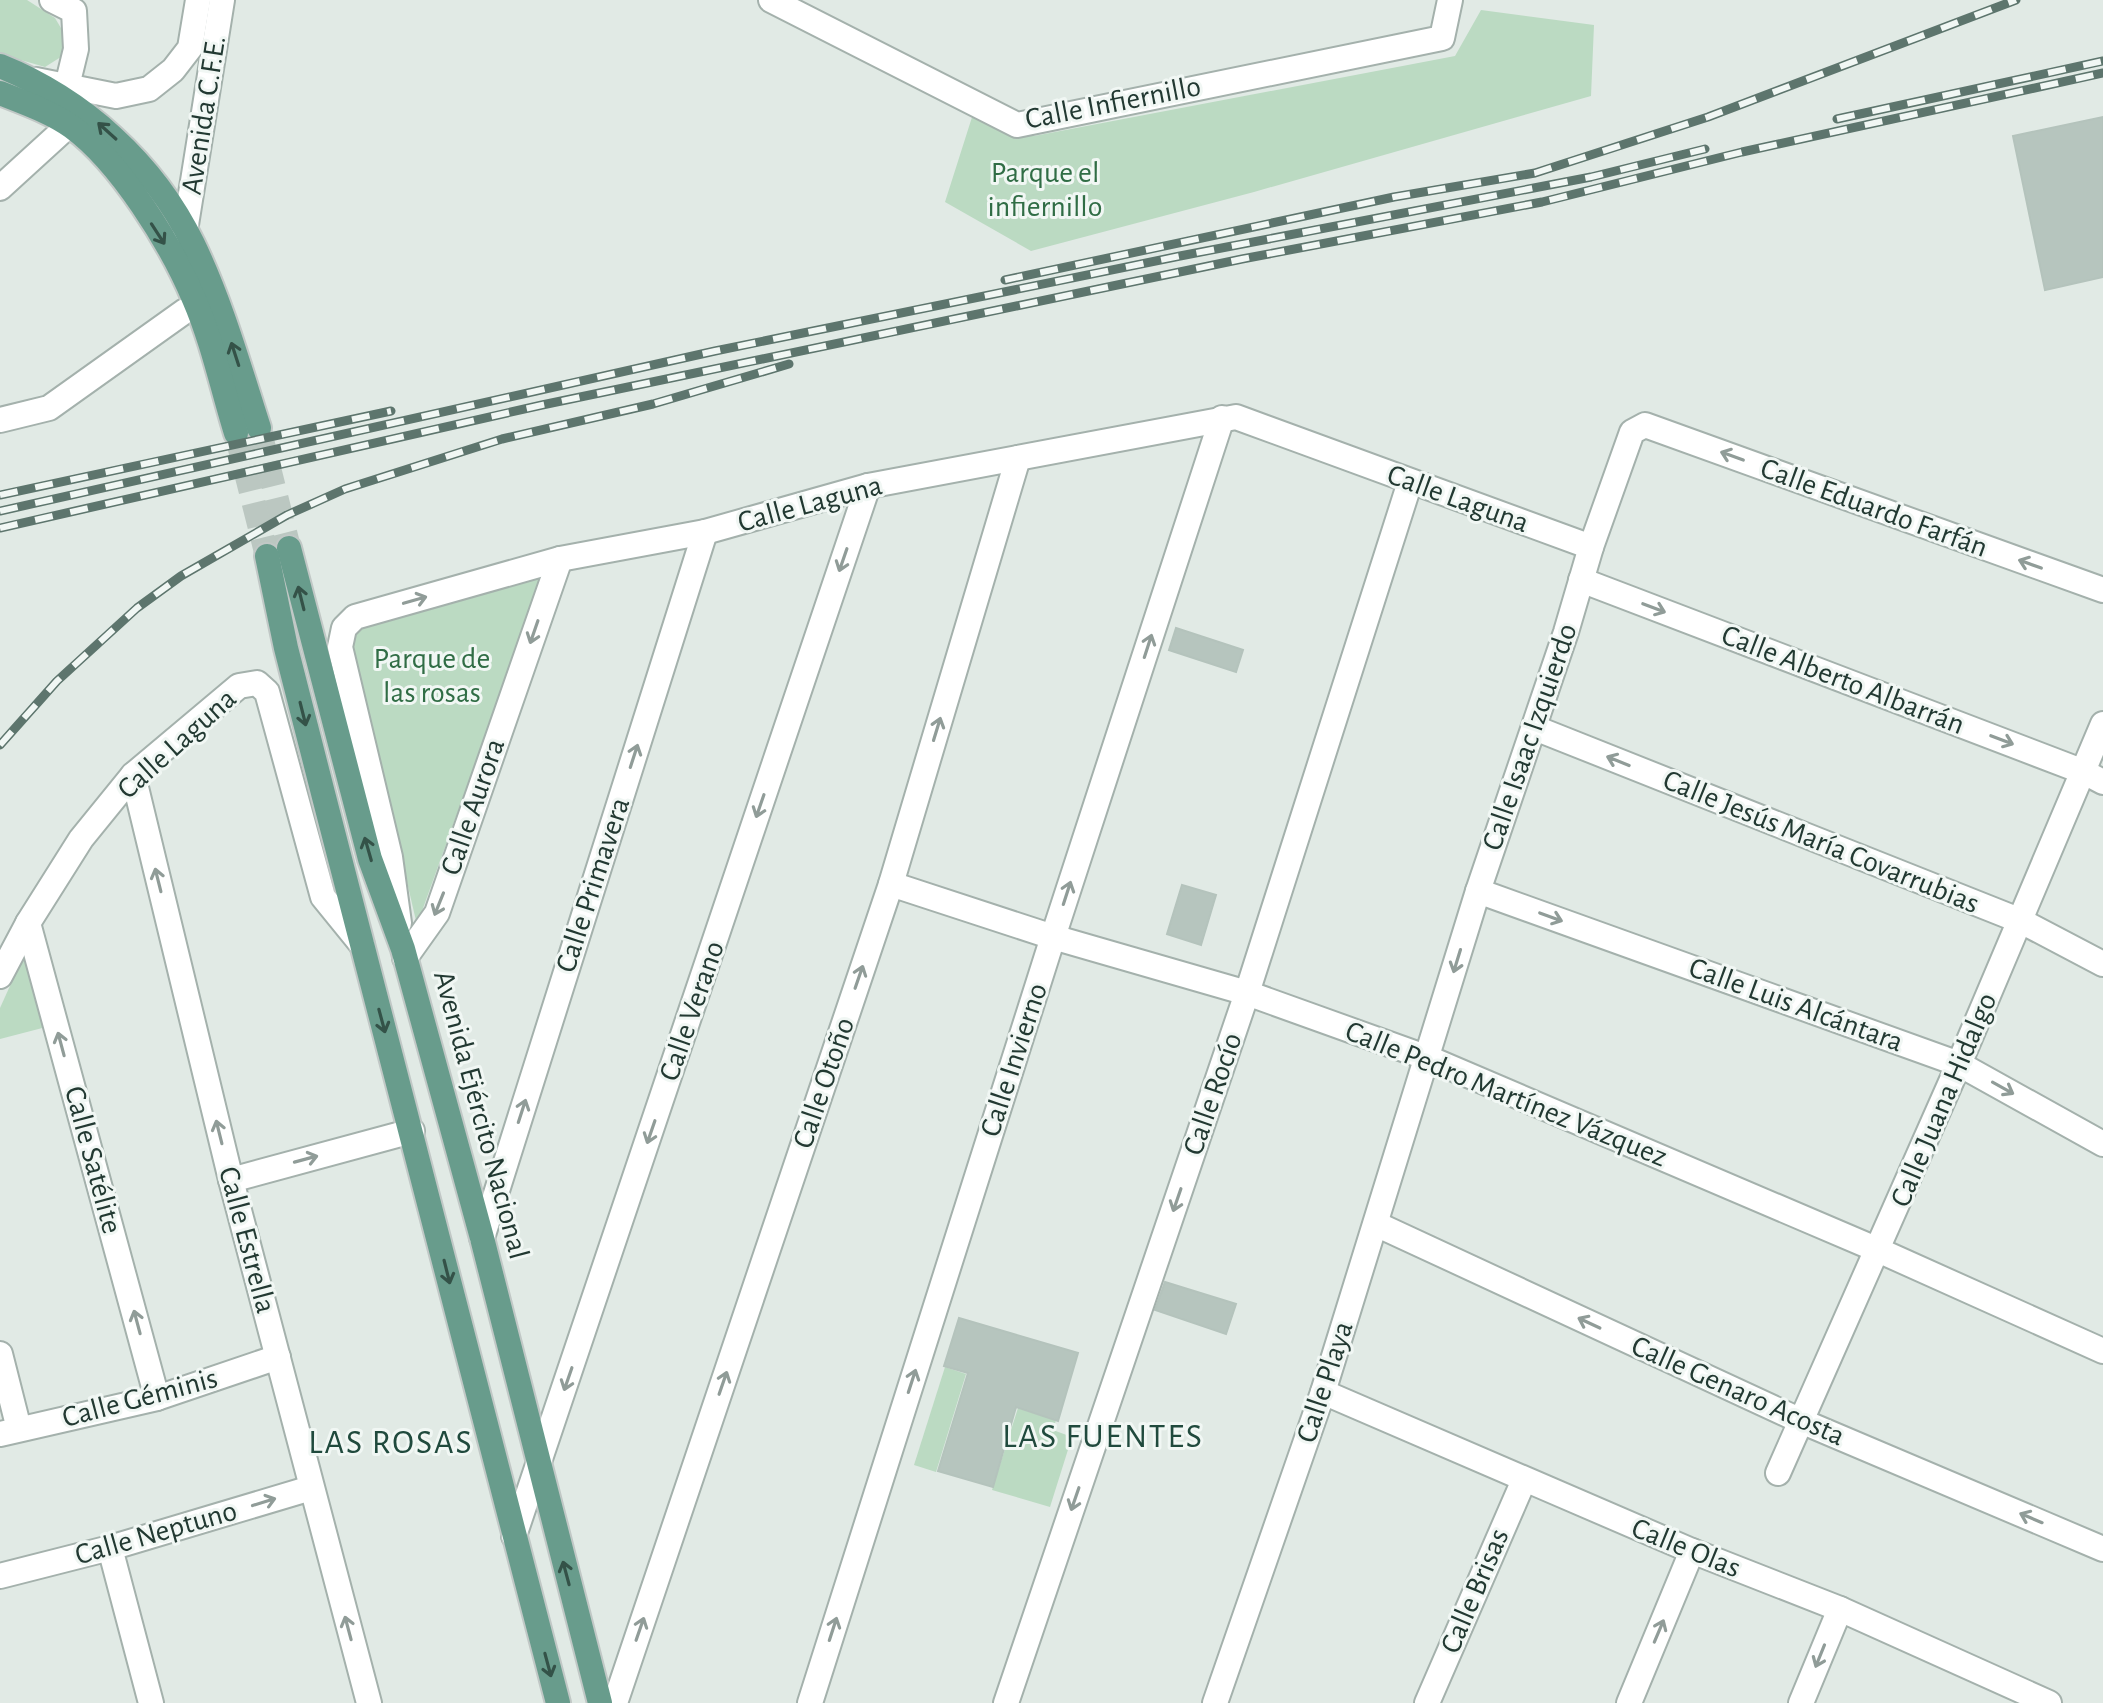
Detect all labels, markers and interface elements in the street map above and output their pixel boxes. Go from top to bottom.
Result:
street label: Avenida C.F.E. [177,33,231,197]
street label: Calle Infiernillo [1023,71,1203,135]
one-way arrow [97,123,117,141]
park label: Parque el infiernillo [988,158,1102,222]
one-way arrow [151,222,167,245]
one-way arrow [226,341,241,366]
one-way arrow [1720,448,1745,463]
street label: Calle Eduardo Farfán [1756,453,1992,563]
street label: Calle Laguna [1383,460,1533,538]
street label: Calle Laguna [734,470,886,538]
one-way arrow [835,547,850,572]
one-way arrow [2018,556,2042,570]
one-way arrow [293,585,308,611]
one-way arrow [401,592,427,607]
one-way arrow [1641,602,1666,616]
one-way arrow [526,619,541,644]
street label: Calle Isaac Izquierdo [1477,620,1583,854]
street label: Calle Alberto Albarrán [1717,620,1969,740]
one-way arrow [1141,633,1156,659]
park label: Parque de las rosas [374,644,490,708]
street label: Calle Laguna [112,683,242,805]
one-way arrow [296,700,311,726]
one-way arrow [930,716,945,742]
one-way arrow [1989,734,2014,748]
street label: Calle Aurora [436,735,510,879]
one-way arrow [628,744,642,769]
one-way arrow [1606,753,1631,767]
street label: Calle Jesús María Covarrubias [1659,765,1983,919]
one-way arrow [752,793,767,818]
street label: Calle Primavera [551,794,635,976]
one-way arrow [359,836,374,862]
one-way arrow [150,867,165,893]
one-way arrow [1061,881,1076,906]
one-way arrow [431,891,445,916]
one-way arrow [1538,911,1563,925]
street label: Calle Verano [654,937,730,1085]
one-way arrow [1449,947,1464,973]
street label: Calle Luis Alcántara [1685,952,1907,1058]
one-way arrow [853,965,868,990]
street label: Avenida Ejército Nacional [428,968,534,1262]
street label: Calle Invierno [975,980,1053,1140]
street label: Calle Juana Hidalgo [1885,989,2003,1211]
one-way arrow [376,1007,391,1033]
street label: Calle Otoño [788,1014,860,1152]
street label: Calle Pedro Martínez Vázquez [1341,1016,1671,1172]
street label: Calle Rocío [1178,1029,1248,1159]
one-way arrow [53,1032,68,1058]
one-way arrow [1991,1081,2014,1097]
street label: Calle Satélite [59,1083,127,1237]
one-way arrow [515,1098,530,1124]
one-way arrow [642,1119,657,1144]
one-way arrow [211,1120,226,1146]
one-way arrow [293,1151,319,1166]
street label: Calle Estrella [213,1163,281,1317]
one-way arrow [1168,1187,1183,1212]
one-way arrow [441,1259,456,1285]
one-way arrow [129,1310,144,1336]
one-way arrow [1577,1315,1601,1330]
street label: Calle Playa [1291,1318,1359,1446]
street label: Calle Genaro Acosta [1627,1330,1849,1452]
street label: Calle Géminis [59,1363,221,1433]
one-way arrow [559,1366,574,1391]
one-way arrow [906,1369,920,1394]
one-way arrow [716,1370,731,1396]
district label: LAS FUENTES [1002,1420,1204,1454]
district label: LAS ROSAS [308,1426,474,1460]
one-way arrow [1067,1486,1082,1511]
one-way arrow [250,1494,276,1509]
street label: Calle Neptuno [72,1496,240,1570]
one-way arrow [2019,1510,2044,1525]
street label: Calle Olas [1627,1513,1745,1583]
street label: Calle Brisas [1435,1524,1515,1658]
one-way arrow [558,1561,573,1587]
one-way arrow [340,1615,355,1641]
one-way arrow [827,1616,842,1641]
one-way arrow [634,1617,649,1642]
one-way arrow [1653,1619,1667,1644]
one-way arrow [1812,1643,1827,1668]
one-way arrow [541,1652,556,1678]

